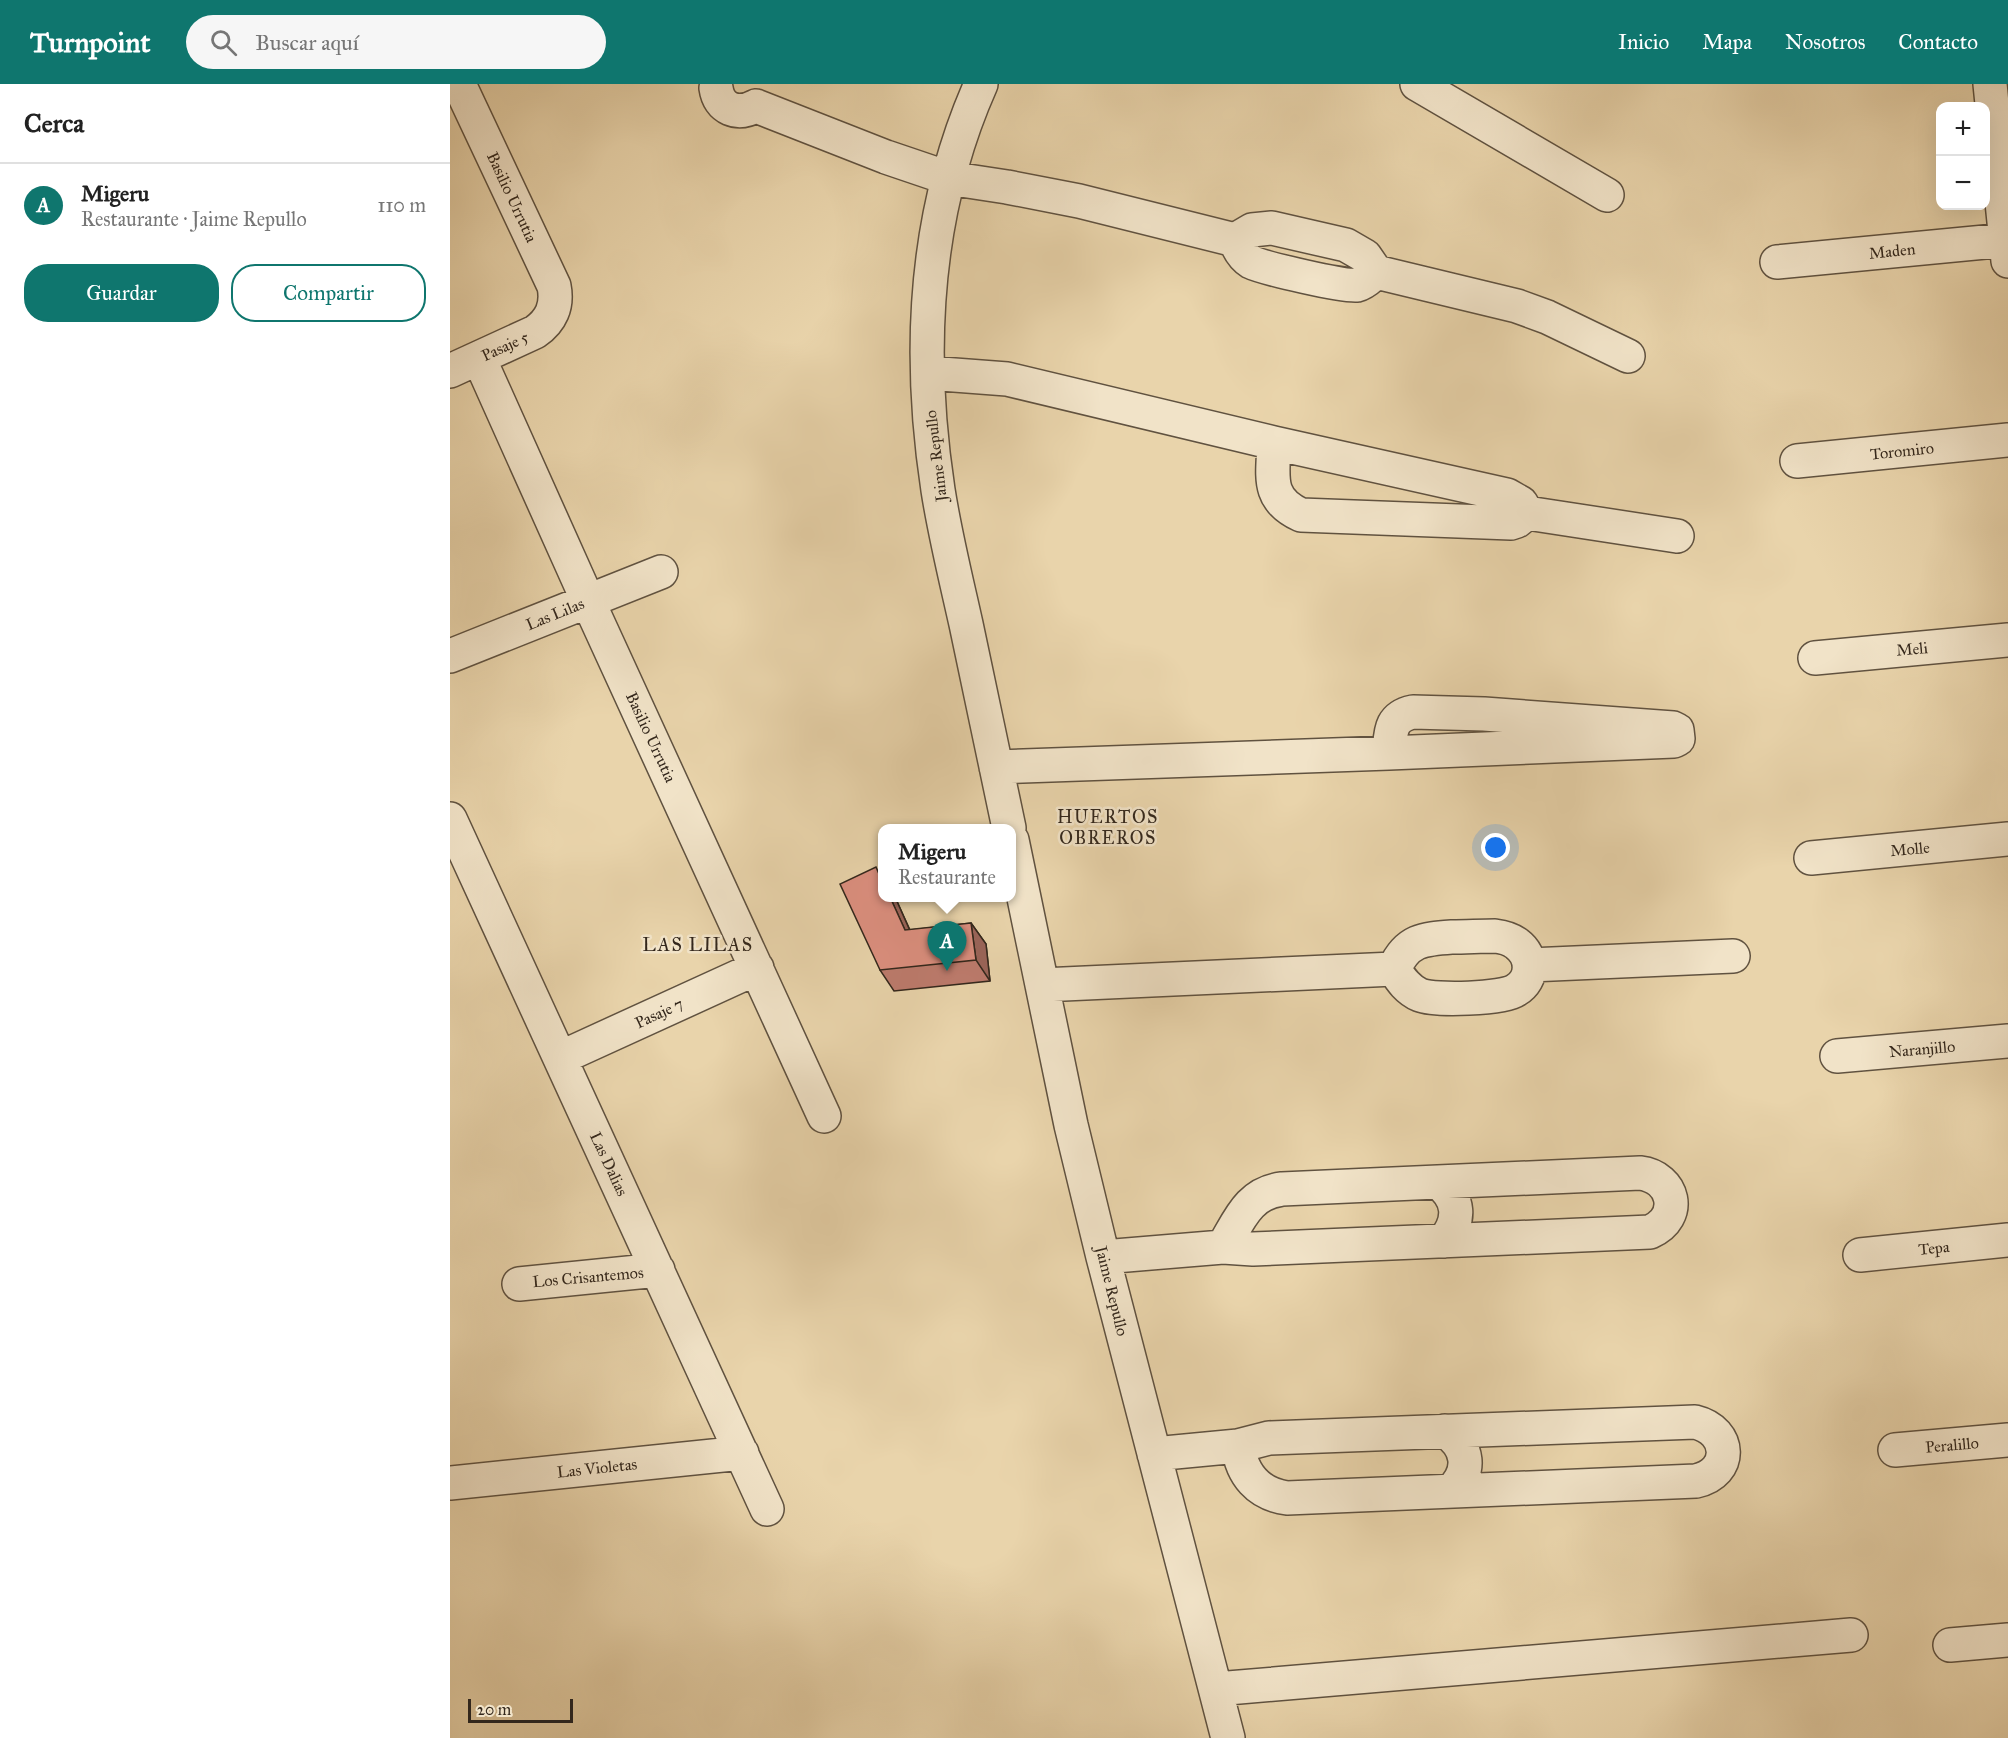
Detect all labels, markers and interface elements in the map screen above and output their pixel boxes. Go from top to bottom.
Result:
search box [186,15,606,69]
text: Turnpoint [30,25,150,60]
icon: search [207,26,240,59]
text: Buscar aquí [255,29,359,56]
text: Inicio [1618,29,1669,55]
text: Mapa [1702,29,1752,55]
text: Nosotros [1785,29,1865,55]
text: Contacto [1898,29,1978,55]
map controls [1936,102,1990,210]
button: + [1936,102,1990,156]
text: Cerca [24,107,84,139]
street label: Basilio Urrutia [483,149,541,245]
button: − [1936,156,1990,210]
text: Migeru [81,180,149,207]
text: A [37,193,50,217]
text: 110 m [378,193,426,217]
text: Restaurante · Jaime Repullo [81,207,307,231]
street label: Maden [1868,239,1917,263]
button: Guardar [24,264,219,322]
button: Compartir [231,264,426,322]
street label: Pasaje 5 [478,327,532,365]
street label: Jaime Repullo [921,409,952,505]
street label: Toromiro [1869,438,1935,464]
street label: Las Lilas [523,594,587,634]
street label: Meli [1895,638,1929,660]
street label: Basilio Urrutia [622,689,680,785]
district label: HUERTOS OBREROS [1057,806,1159,849]
popup [878,824,1016,902]
your location [1481,833,1510,862]
text: Migeru [898,838,966,865]
street label: Molle [1889,838,1931,860]
text: Restaurante [898,865,996,889]
pin: A [928,922,966,971]
district label: LAS LILAS [643,934,754,956]
street label: Pasaje 7 [632,994,686,1032]
street label: Naranjillo [1888,1037,1956,1061]
street label: Las Dalias [586,1129,632,1199]
street label: Tepa [1918,1237,1951,1259]
street label: Jaime Repullo [1090,1242,1132,1338]
street label: Los Crisantemos [532,1263,645,1291]
street label: Peralillo [1924,1433,1980,1457]
street label: Las Violetas [556,1454,638,1482]
scale bar [468,1696,573,1724]
text: 20 m [477,1700,511,1719]

